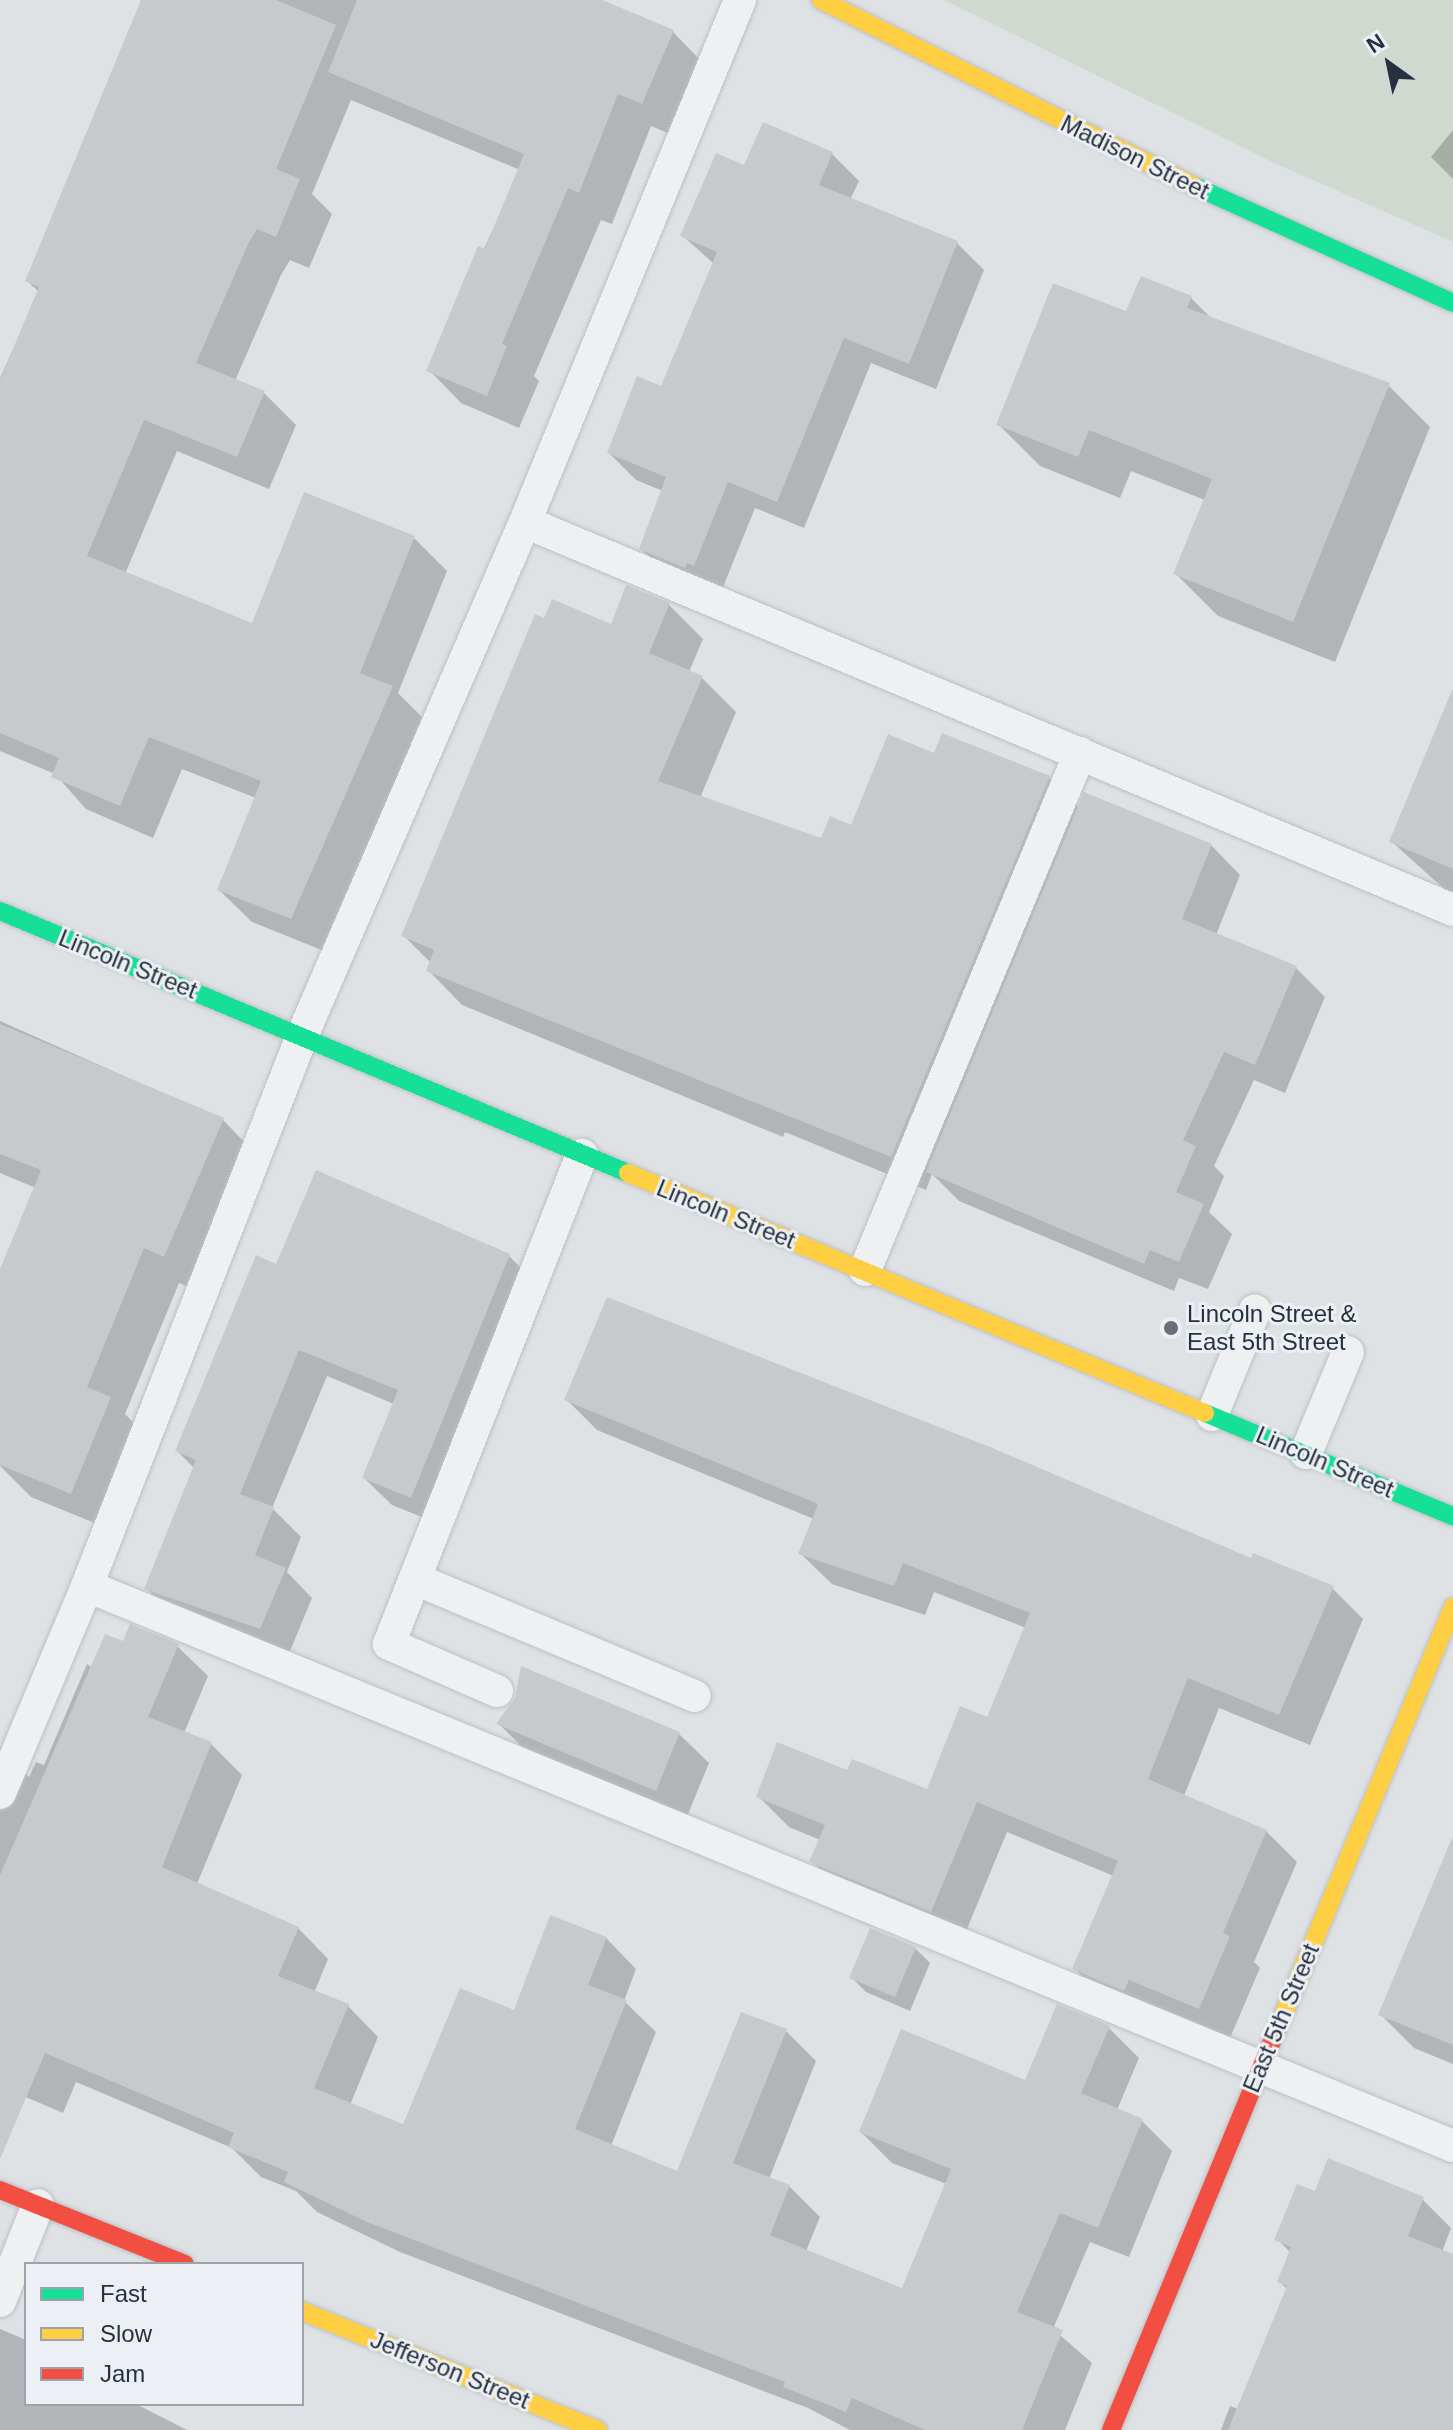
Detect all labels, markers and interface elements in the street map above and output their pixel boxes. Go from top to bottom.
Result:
north arrow [1349,24,1429,104]
text: N [1362,29,1389,58]
street label: Madison Street [1056,109,1214,205]
street label: Lincoln Street [55,923,201,1005]
street label: Lincoln Street [653,1173,799,1255]
place label: Lincoln Street & East 5th Street [1187,1300,1356,1356]
marker: Lincoln Street & East 5th Street [1162,1319,1180,1337]
street label: Lincoln Street [1252,1420,1398,1504]
street label: East 5th Street [1237,1939,1325,2097]
legend [24,2262,304,2406]
text: Fast [100,2280,147,2307]
text: Slow [100,2320,152,2347]
street label: Jefferson Street [366,2325,534,2415]
text: Jam [100,2360,145,2387]

